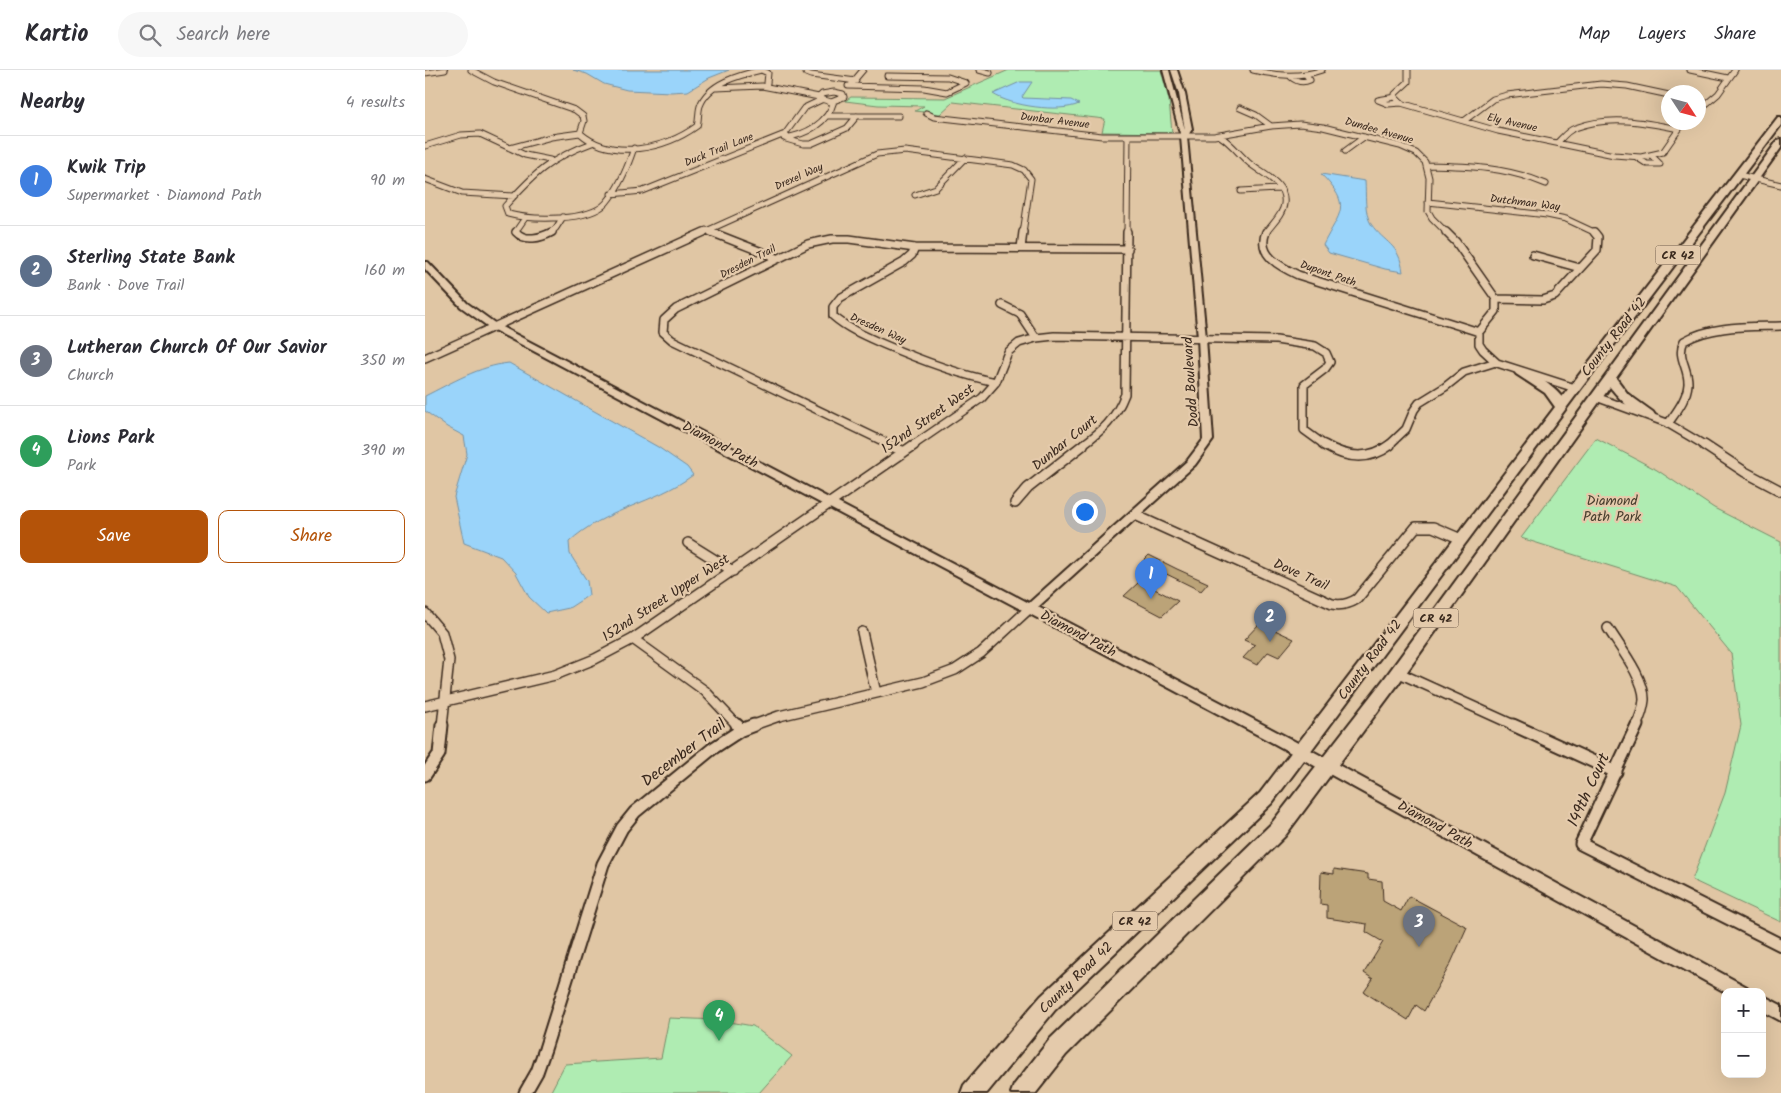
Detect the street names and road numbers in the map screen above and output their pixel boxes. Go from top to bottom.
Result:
street label: Dunbar Avenue [1019,108,1091,134]
street label: Ely Avenue [1485,108,1539,138]
street label: Dundee Avenue [1343,113,1415,149]
street label: Duck Trail Lane [682,128,756,172]
street label: Drexel Way [772,158,827,196]
street label: Dutchman Way [1489,190,1562,216]
street label: Dresden Trail [717,240,780,284]
road number: CR 42 [1655,246,1701,264]
street label: Dupont Path [1297,256,1359,292]
street label: County Road 42 [1576,292,1652,382]
street label: Dresden Way [847,309,910,350]
street label: Dodd Boulevard [1177,335,1205,428]
street label: 152nd Street West [877,378,980,460]
street label: Dunbar Court [1027,409,1103,476]
street label: Diamond Path [678,416,762,474]
street label: 152nd Street Upper West [598,548,735,648]
street label: Dove Trail [1270,553,1333,597]
street label: Diamond Path [1036,605,1120,663]
road number: CR 42 [1413,608,1459,628]
street label: County Road 42 [1332,615,1408,705]
street label: December Trail [636,713,732,793]
street label: 149th Court [1561,748,1617,831]
street label: Diamond Path [1393,795,1477,855]
road number: CR 42 [1113,911,1157,930]
street label: County Road 42 [1034,937,1118,1019]

